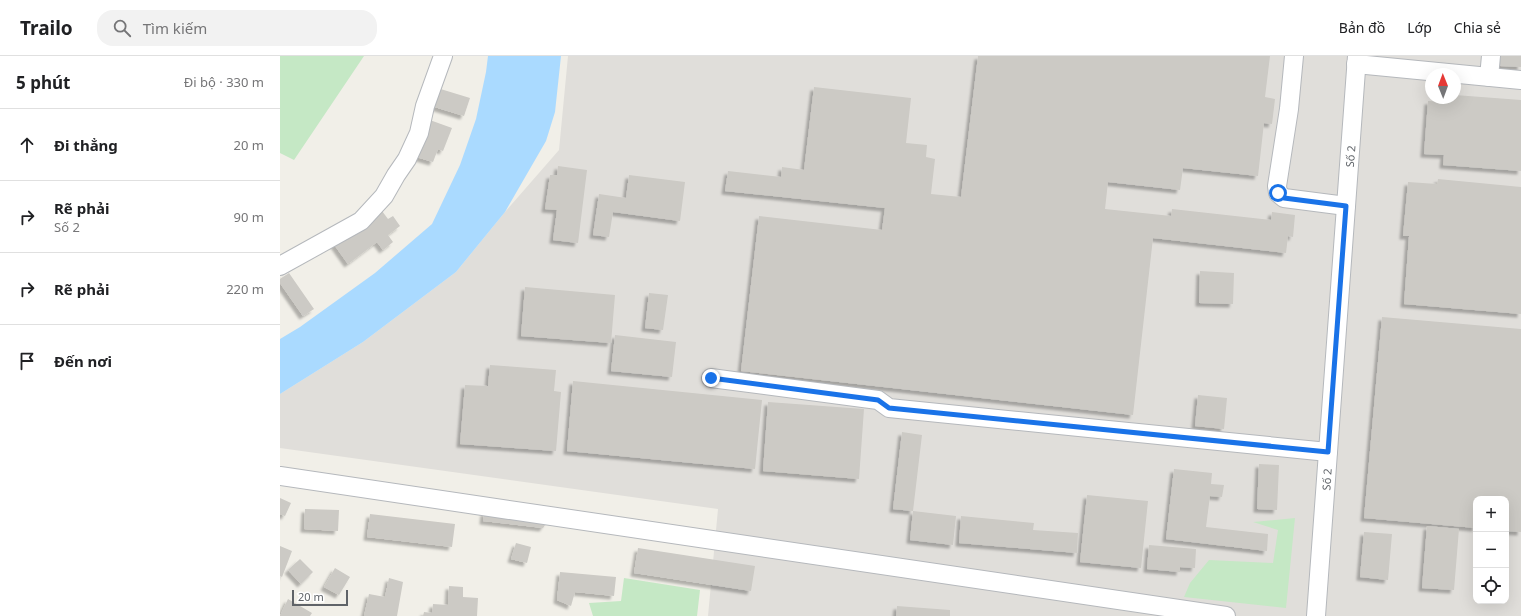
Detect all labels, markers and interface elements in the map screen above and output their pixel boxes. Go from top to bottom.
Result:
search box [97,10,377,46]
text: Trailo [20,15,73,41]
icon: search [111,17,133,39]
text: Tìm kiếm [143,18,207,38]
text: Bản đồ [1339,18,1385,37]
text: Lớp [1407,18,1432,37]
text: Chia sẻ [1454,18,1501,37]
north arrow [1425,68,1461,104]
text: 5 phút [16,71,70,94]
text: Đi bộ · 330 m [184,73,264,91]
icon: ahead [16,134,38,156]
text: Đi thẳng [54,135,118,155]
text: 20 m [234,136,264,154]
street label: Số 2 [1341,145,1358,168]
route start [1269,184,1287,202]
text: Rẽ phải [54,198,109,218]
icon: right [16,206,38,228]
text: 90 m [234,208,264,226]
text: Số 2 [54,218,80,236]
icon: right [16,278,38,300]
text: Rẽ phải [54,279,109,299]
text: 220 m [226,280,264,298]
icon: arrive [16,350,38,372]
text: Đến nơi [54,351,112,371]
route end [702,369,720,387]
street label: Số 2 [1318,468,1334,491]
map controls [1473,496,1509,604]
button: + [1473,496,1509,532]
button: − [1473,532,1509,568]
button: locate [1473,568,1509,604]
scale bar [292,588,348,607]
text: 20 m [298,589,324,604]

